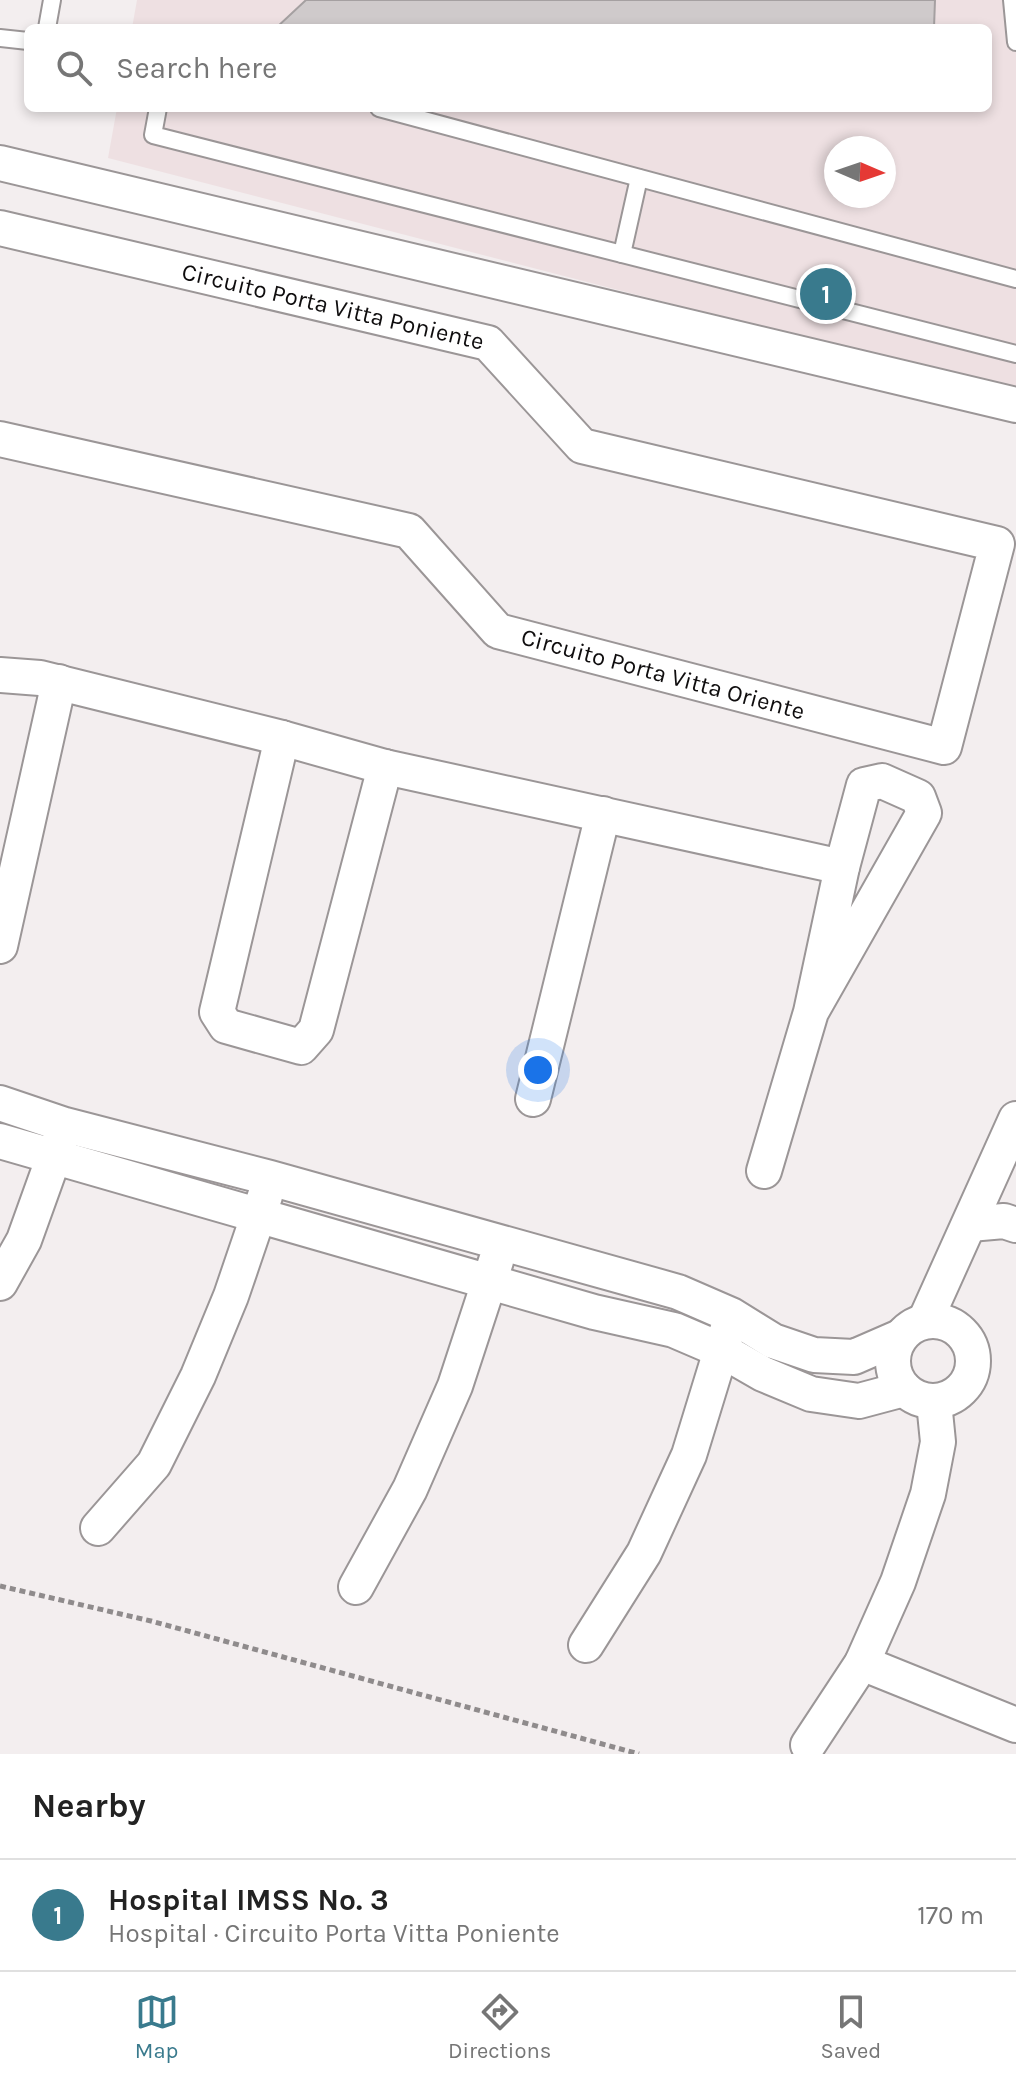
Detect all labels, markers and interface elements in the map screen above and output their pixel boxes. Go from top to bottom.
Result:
search box [24,24,992,112]
icon: search [52,46,96,90]
text: Search here [116,50,277,86]
north arrow [824,136,896,208]
street label: Circuito Porta Vitta Poniente [179,257,487,356]
pin: 1 [800,264,852,324]
street label: Circuito Porta Vitta Oriente [518,623,808,725]
your location [518,1050,558,1090]
text: Nearby [32,1786,146,1826]
text: Hospital IMSS No. 3 [108,1882,389,1918]
text: 1 [53,1900,63,1931]
text: 170 m [917,1900,984,1931]
text: Hospital · Circuito Porta Vitta Poniente [108,1918,560,1949]
tab: Map [135,1990,179,2064]
tab: Directions [448,1990,551,2064]
tab: Saved [821,1990,881,2064]

